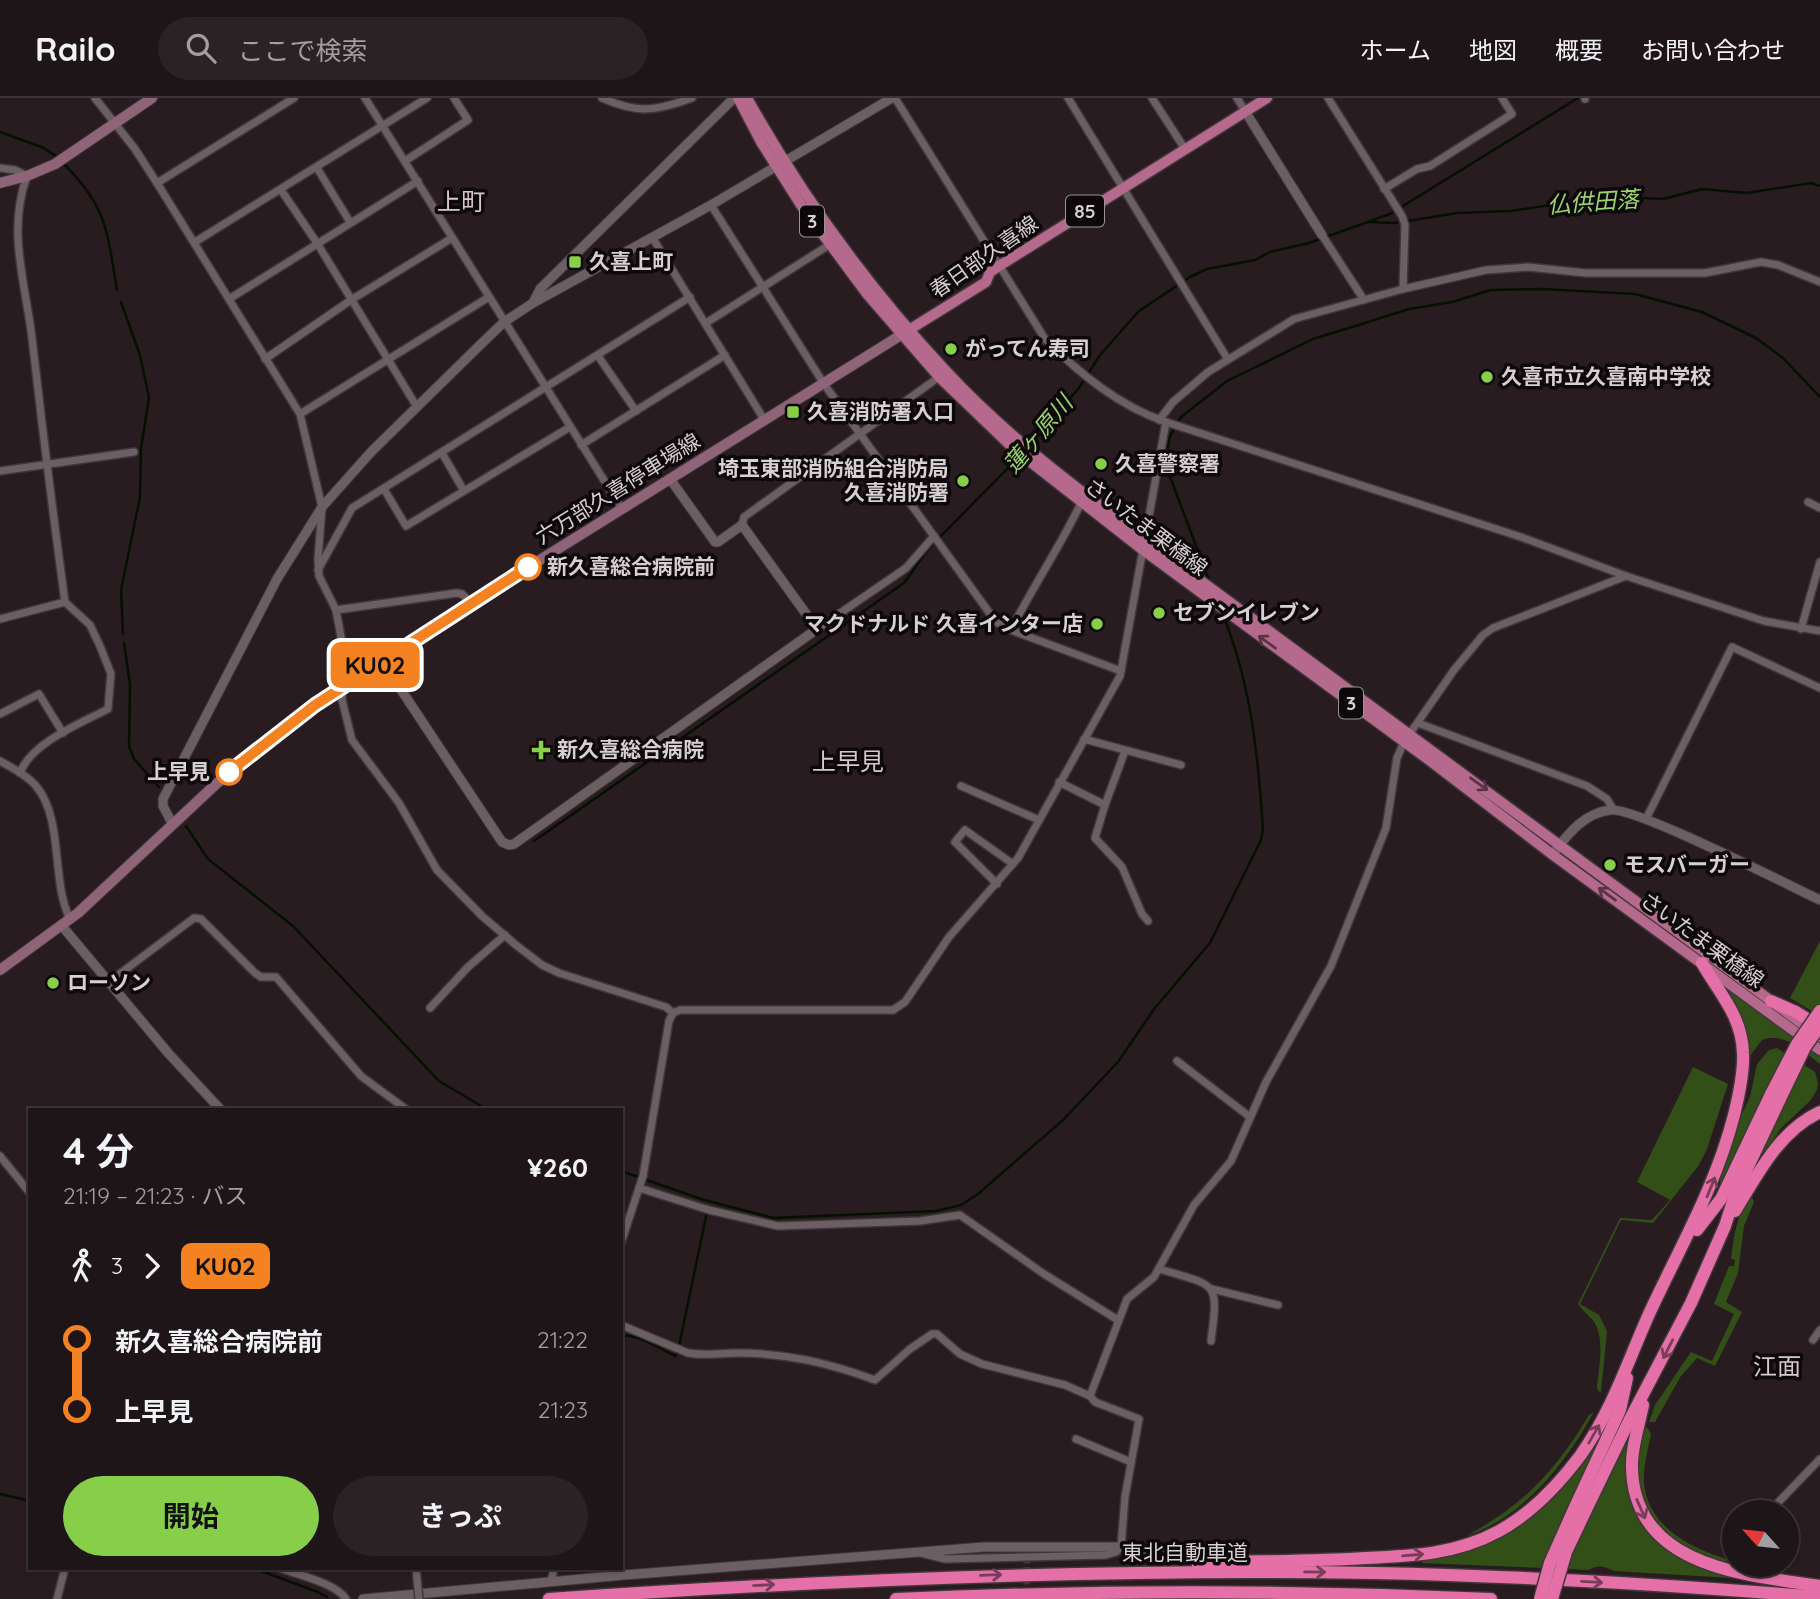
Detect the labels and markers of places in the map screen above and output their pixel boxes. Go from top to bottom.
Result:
place label: 久喜上町 [589,248,673,274]
marker: 久喜上町 [567,254,583,270]
place label: がってん寿司 [965,335,1090,361]
marker: がってん寿司 [943,341,959,357]
place label: 久喜市立久喜南中学校 [1501,363,1711,389]
marker: 久喜市立久喜南中学校 [1479,369,1495,385]
place label: 久喜消防署入口 [807,398,954,424]
marker: 久喜消防署入口 [785,404,801,420]
place label: 久喜警察署 [1115,450,1220,476]
place label: 埼玉東部消防組合消防局 久喜消防署 [718,455,949,505]
marker: 久喜警察署 [1093,456,1109,472]
marker: 埼玉東部消防組合消防局 久喜消防署 [955,473,971,489]
place label: 新久喜総合病院前 [547,553,715,579]
marker: 新久喜総合病院前 [515,554,541,580]
place label: セブンイレブン [1173,599,1320,625]
marker: セブンイレブン [1151,605,1167,621]
place label: マクドナルド 久喜インター店 [804,610,1083,636]
marker: マクドナルド 久喜インター店 [1089,616,1105,632]
place label: 新久喜総合病院 [557,736,704,762]
marker: 新久喜総合病院 [531,740,551,760]
place label: 上早見 [147,758,210,784]
marker: 上早見 [216,759,242,785]
place label: モスバーガー [1624,851,1750,877]
marker: モスバーガー [1602,857,1618,873]
place label: ローソン [67,969,151,995]
marker: ローソン [45,975,61,991]

